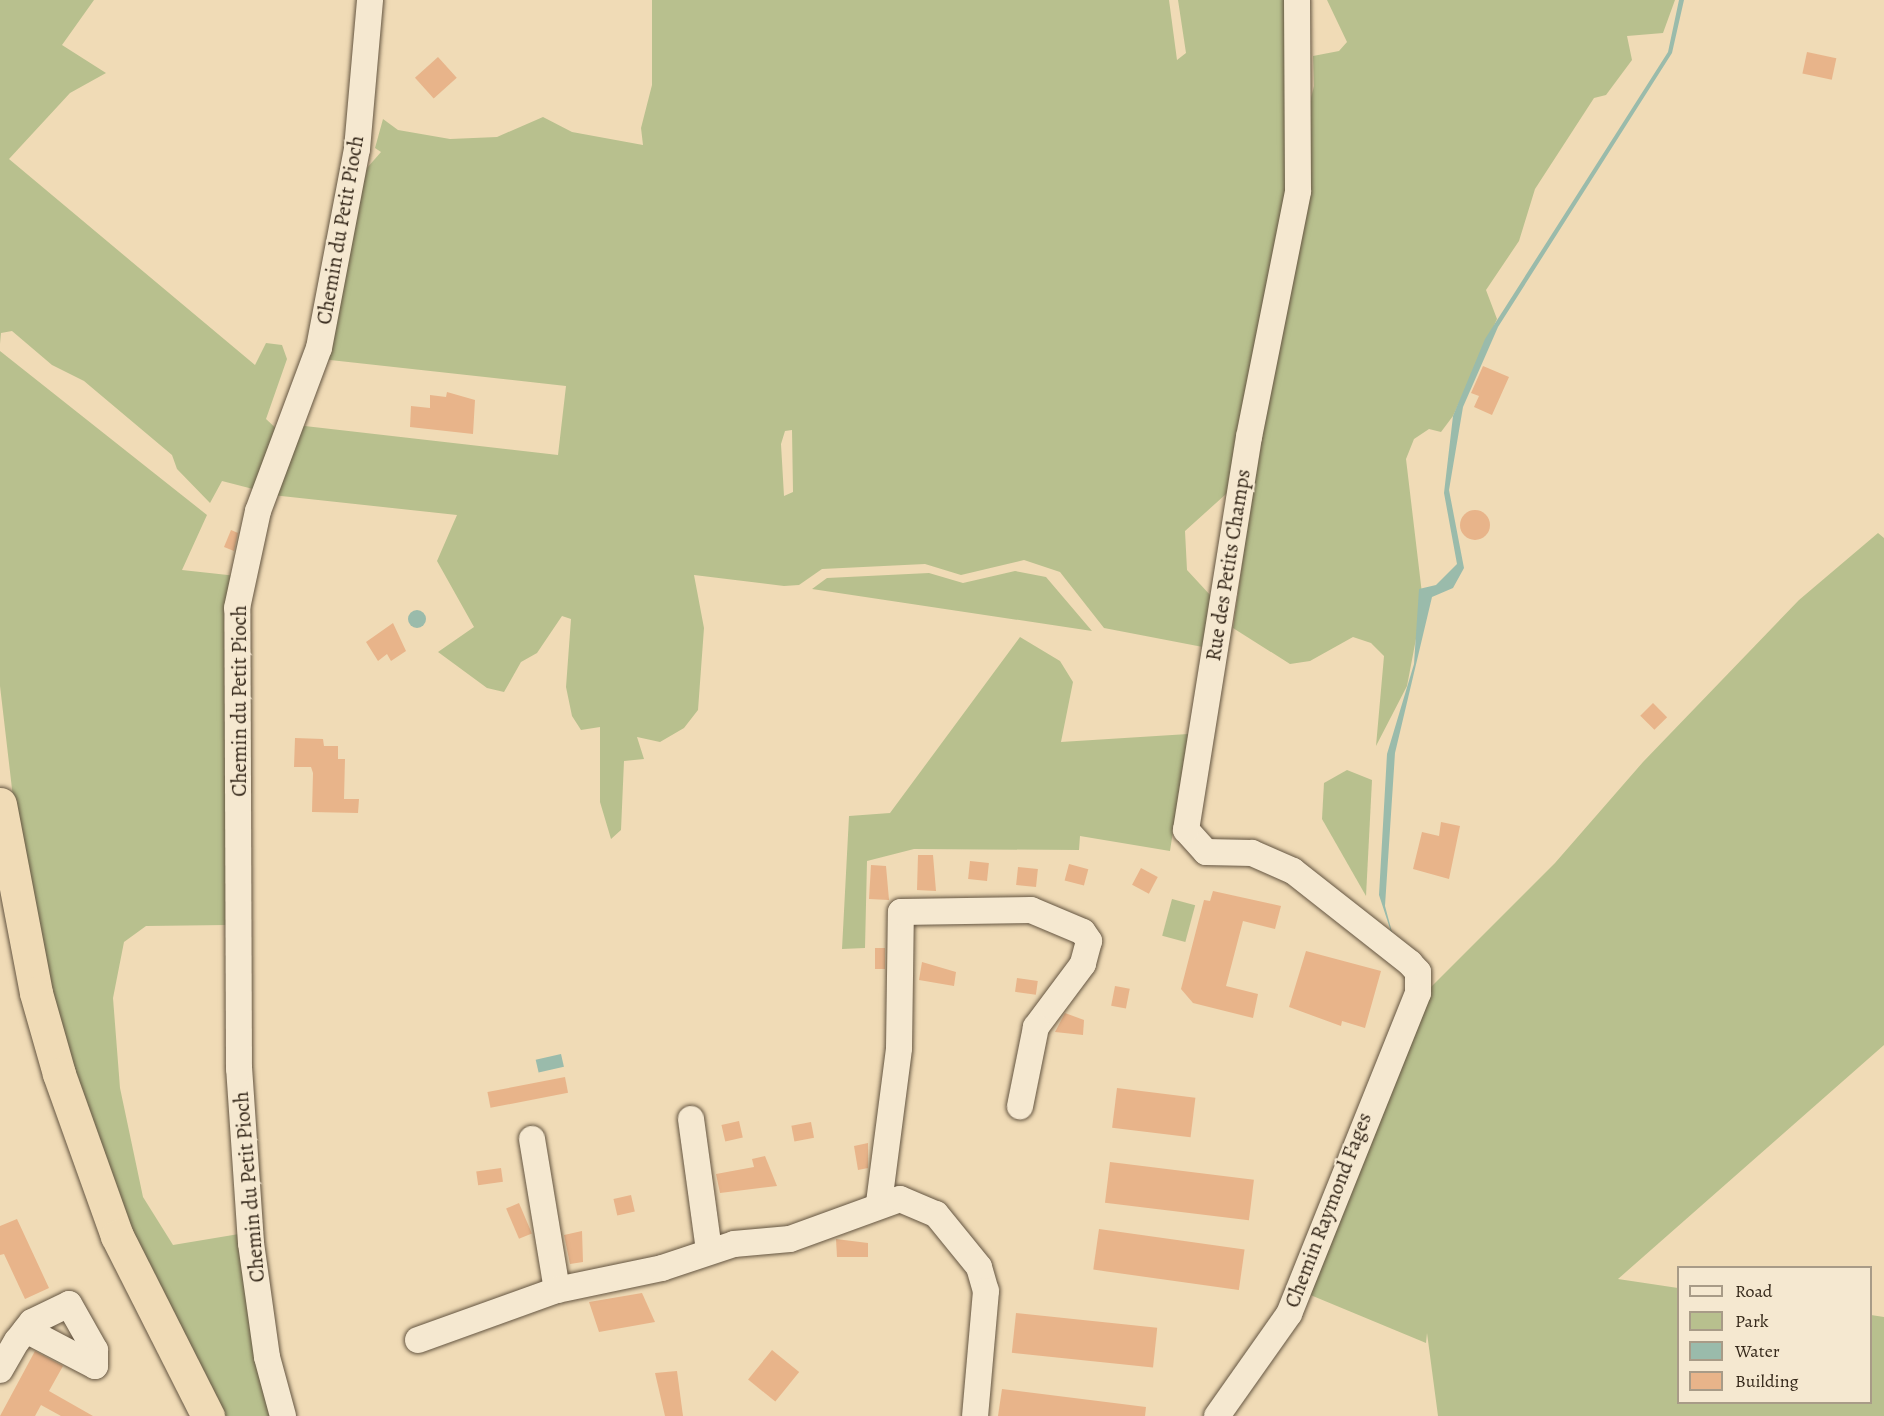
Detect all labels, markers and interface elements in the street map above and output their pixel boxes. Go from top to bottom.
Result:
street label: Chemin du Petit Pioch [311,134,369,326]
street label: Rue des Petits Champs [1200,467,1256,663]
street label: Chemin du Petit Pioch [226,605,252,797]
street label: Chemin du Petit Pioch [228,1091,270,1283]
street label: Chemin Raymond Fages [1279,1109,1377,1311]
legend [1677,1266,1872,1404]
text: Road [1735,1279,1772,1303]
text: Park [1735,1309,1769,1333]
text: Water [1735,1339,1780,1363]
text: Building [1735,1369,1799,1393]

